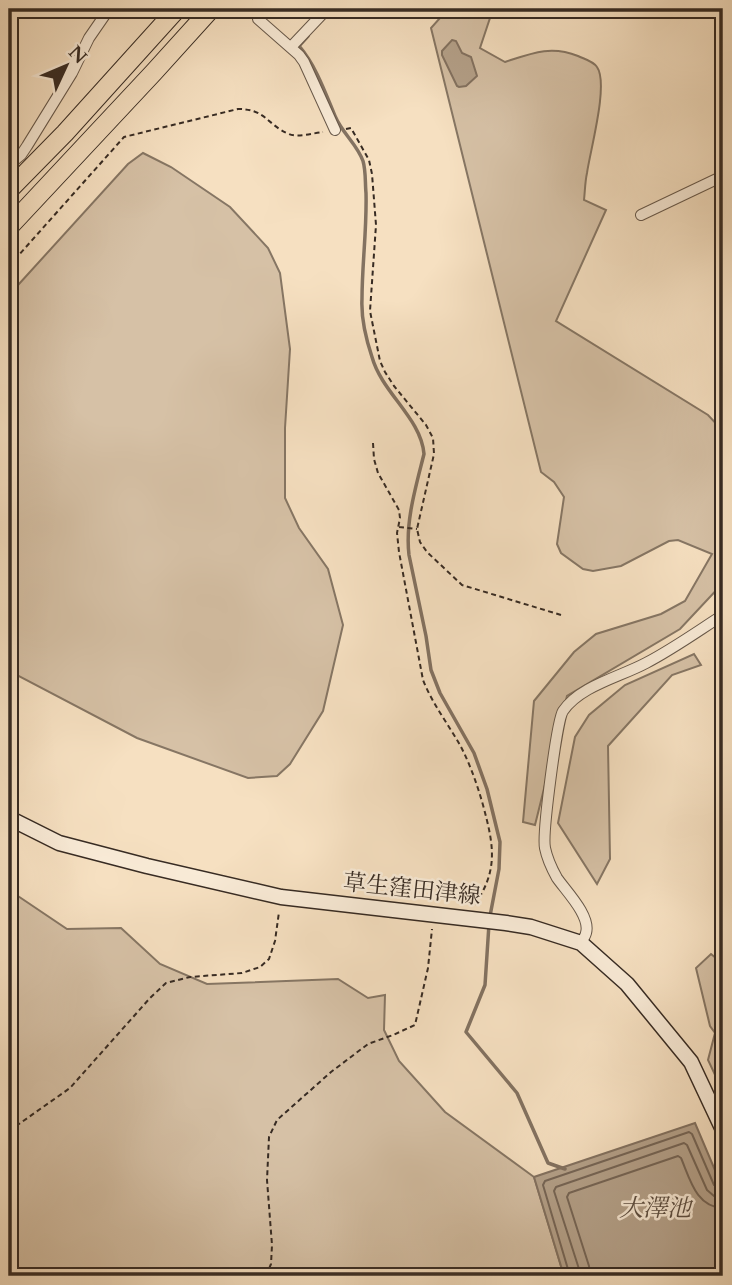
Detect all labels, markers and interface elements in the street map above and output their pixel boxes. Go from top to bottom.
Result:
north arrow [32,32,102,102]
text: N [62,40,93,70]
street label: 草生窪田津線 [342,866,482,912]
water label: 大澤池 [619,1192,694,1225]

